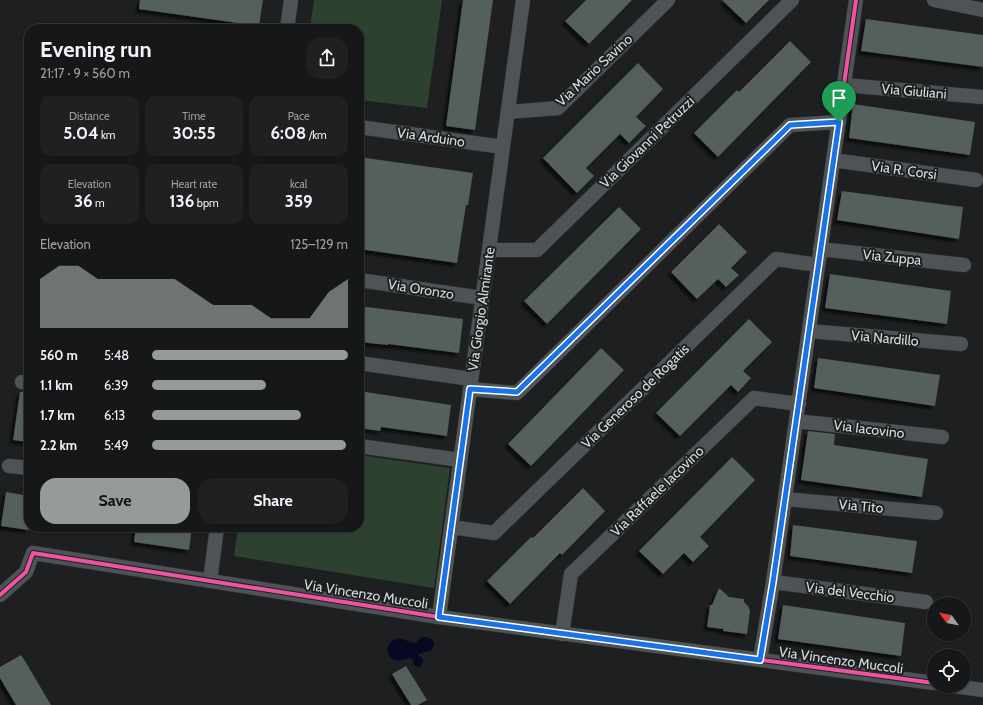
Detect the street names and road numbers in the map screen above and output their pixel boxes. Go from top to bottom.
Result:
street label: Via Mario Savino [552,30,636,110]
street label: Via Giuliani [881,79,947,103]
street label: Via Giovanni Petruzzi [596,92,698,192]
street label: Via Arduino [396,123,466,151]
street label: Via R. Corsi [870,157,938,183]
street label: Via Zuppa [862,245,922,269]
street label: Via Giorgio Almirante [463,246,499,372]
street label: Via Oronzo [387,275,456,303]
street label: Via Nardillo [851,326,920,350]
street label: Via Generoso de Rogatis [577,340,693,452]
street label: Via Iacovino [832,416,906,442]
street label: Via Raffaele Iacovino [606,442,708,540]
street label: Via Tito [838,495,884,517]
street label: Via Vincenzo Muccoli [303,575,429,613]
street label: Via del Vecchio [805,578,896,606]
street label: Via Vincenzo Muccoli [778,642,904,678]

